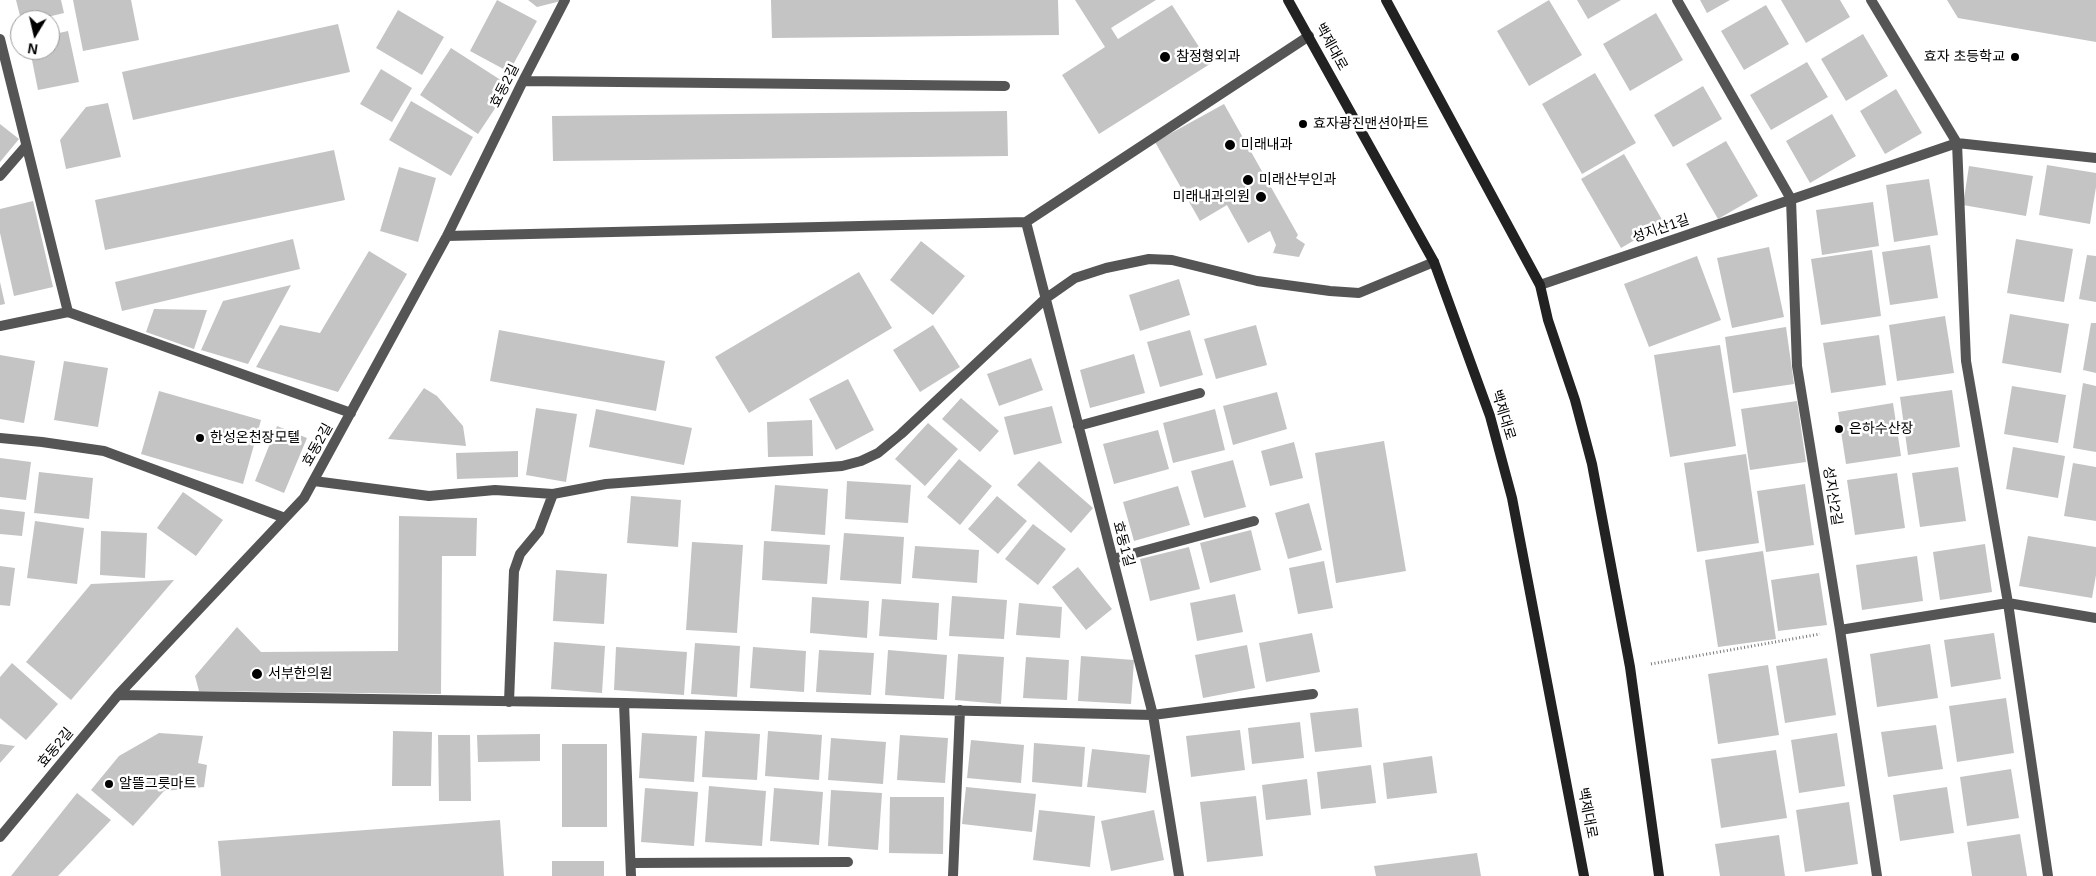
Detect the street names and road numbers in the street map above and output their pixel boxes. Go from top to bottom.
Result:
street label: 백제대로 [1311,20,1351,74]
street label: 효동2길 [487,62,523,110]
street label: 성지산1길 [1630,211,1692,247]
street label: 백제대로 [1487,388,1519,442]
street label: 효동2길 [299,421,337,469]
street label: 성지산2길 [1819,465,1845,527]
street label: 효동1길 [1109,519,1137,569]
street label: 효동2길 [35,725,77,771]
street label: 백제대로 [1574,786,1600,840]

